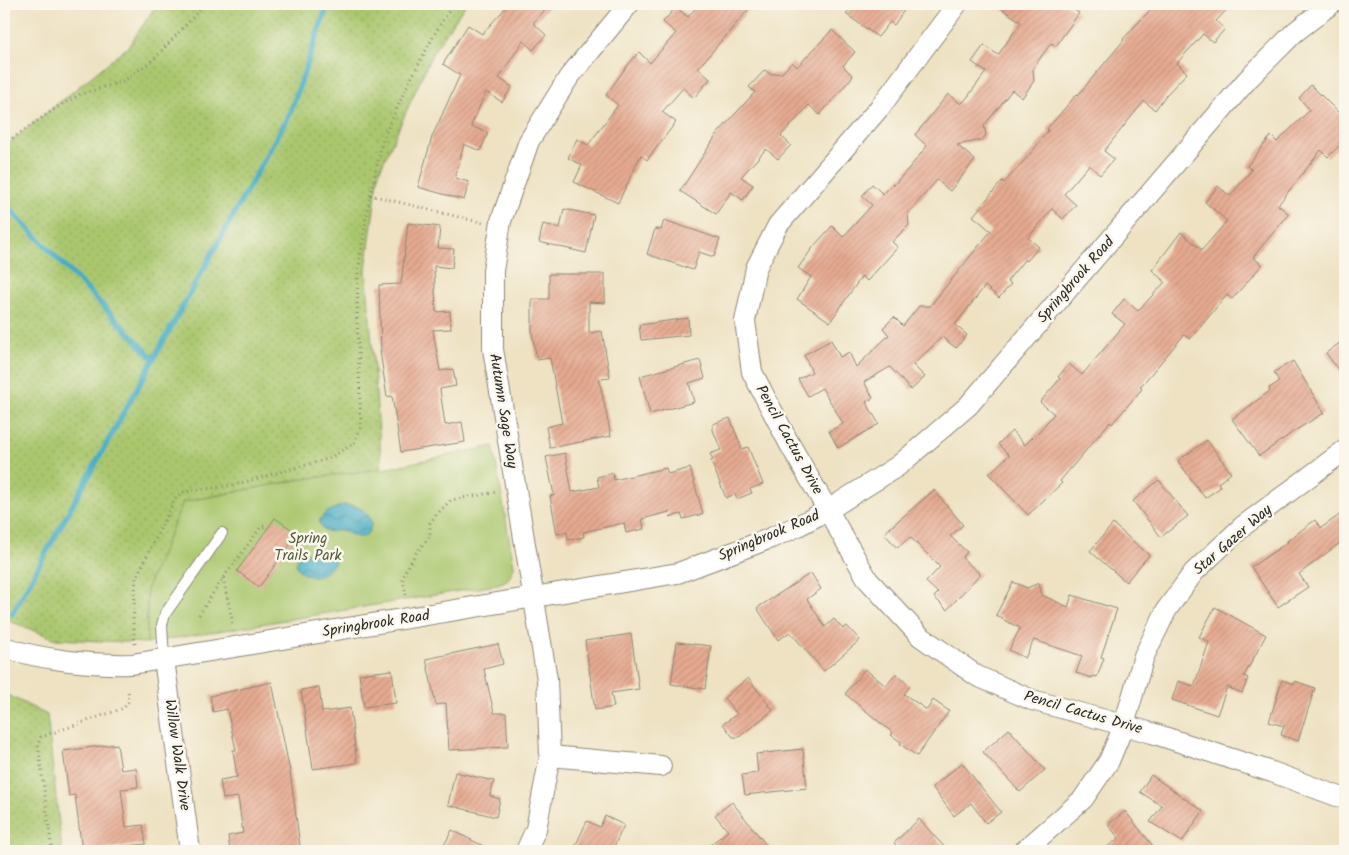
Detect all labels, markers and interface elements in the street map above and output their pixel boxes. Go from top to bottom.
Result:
street label: Springbrook Road [1031,231,1121,329]
street label: Autumn Sage Way [482,352,524,471]
street label: Pencil Cactus Drive [749,381,829,499]
street label: Star Gazer Way [1188,498,1279,581]
street label: Springbrook Road [714,504,824,568]
park label: Spring Trails Park [275,527,342,568]
street label: Springbrook Road [321,604,432,644]
street label: Pencil Cactus Drive [1021,685,1145,741]
street label: Willow Walk Drive [157,698,197,813]

